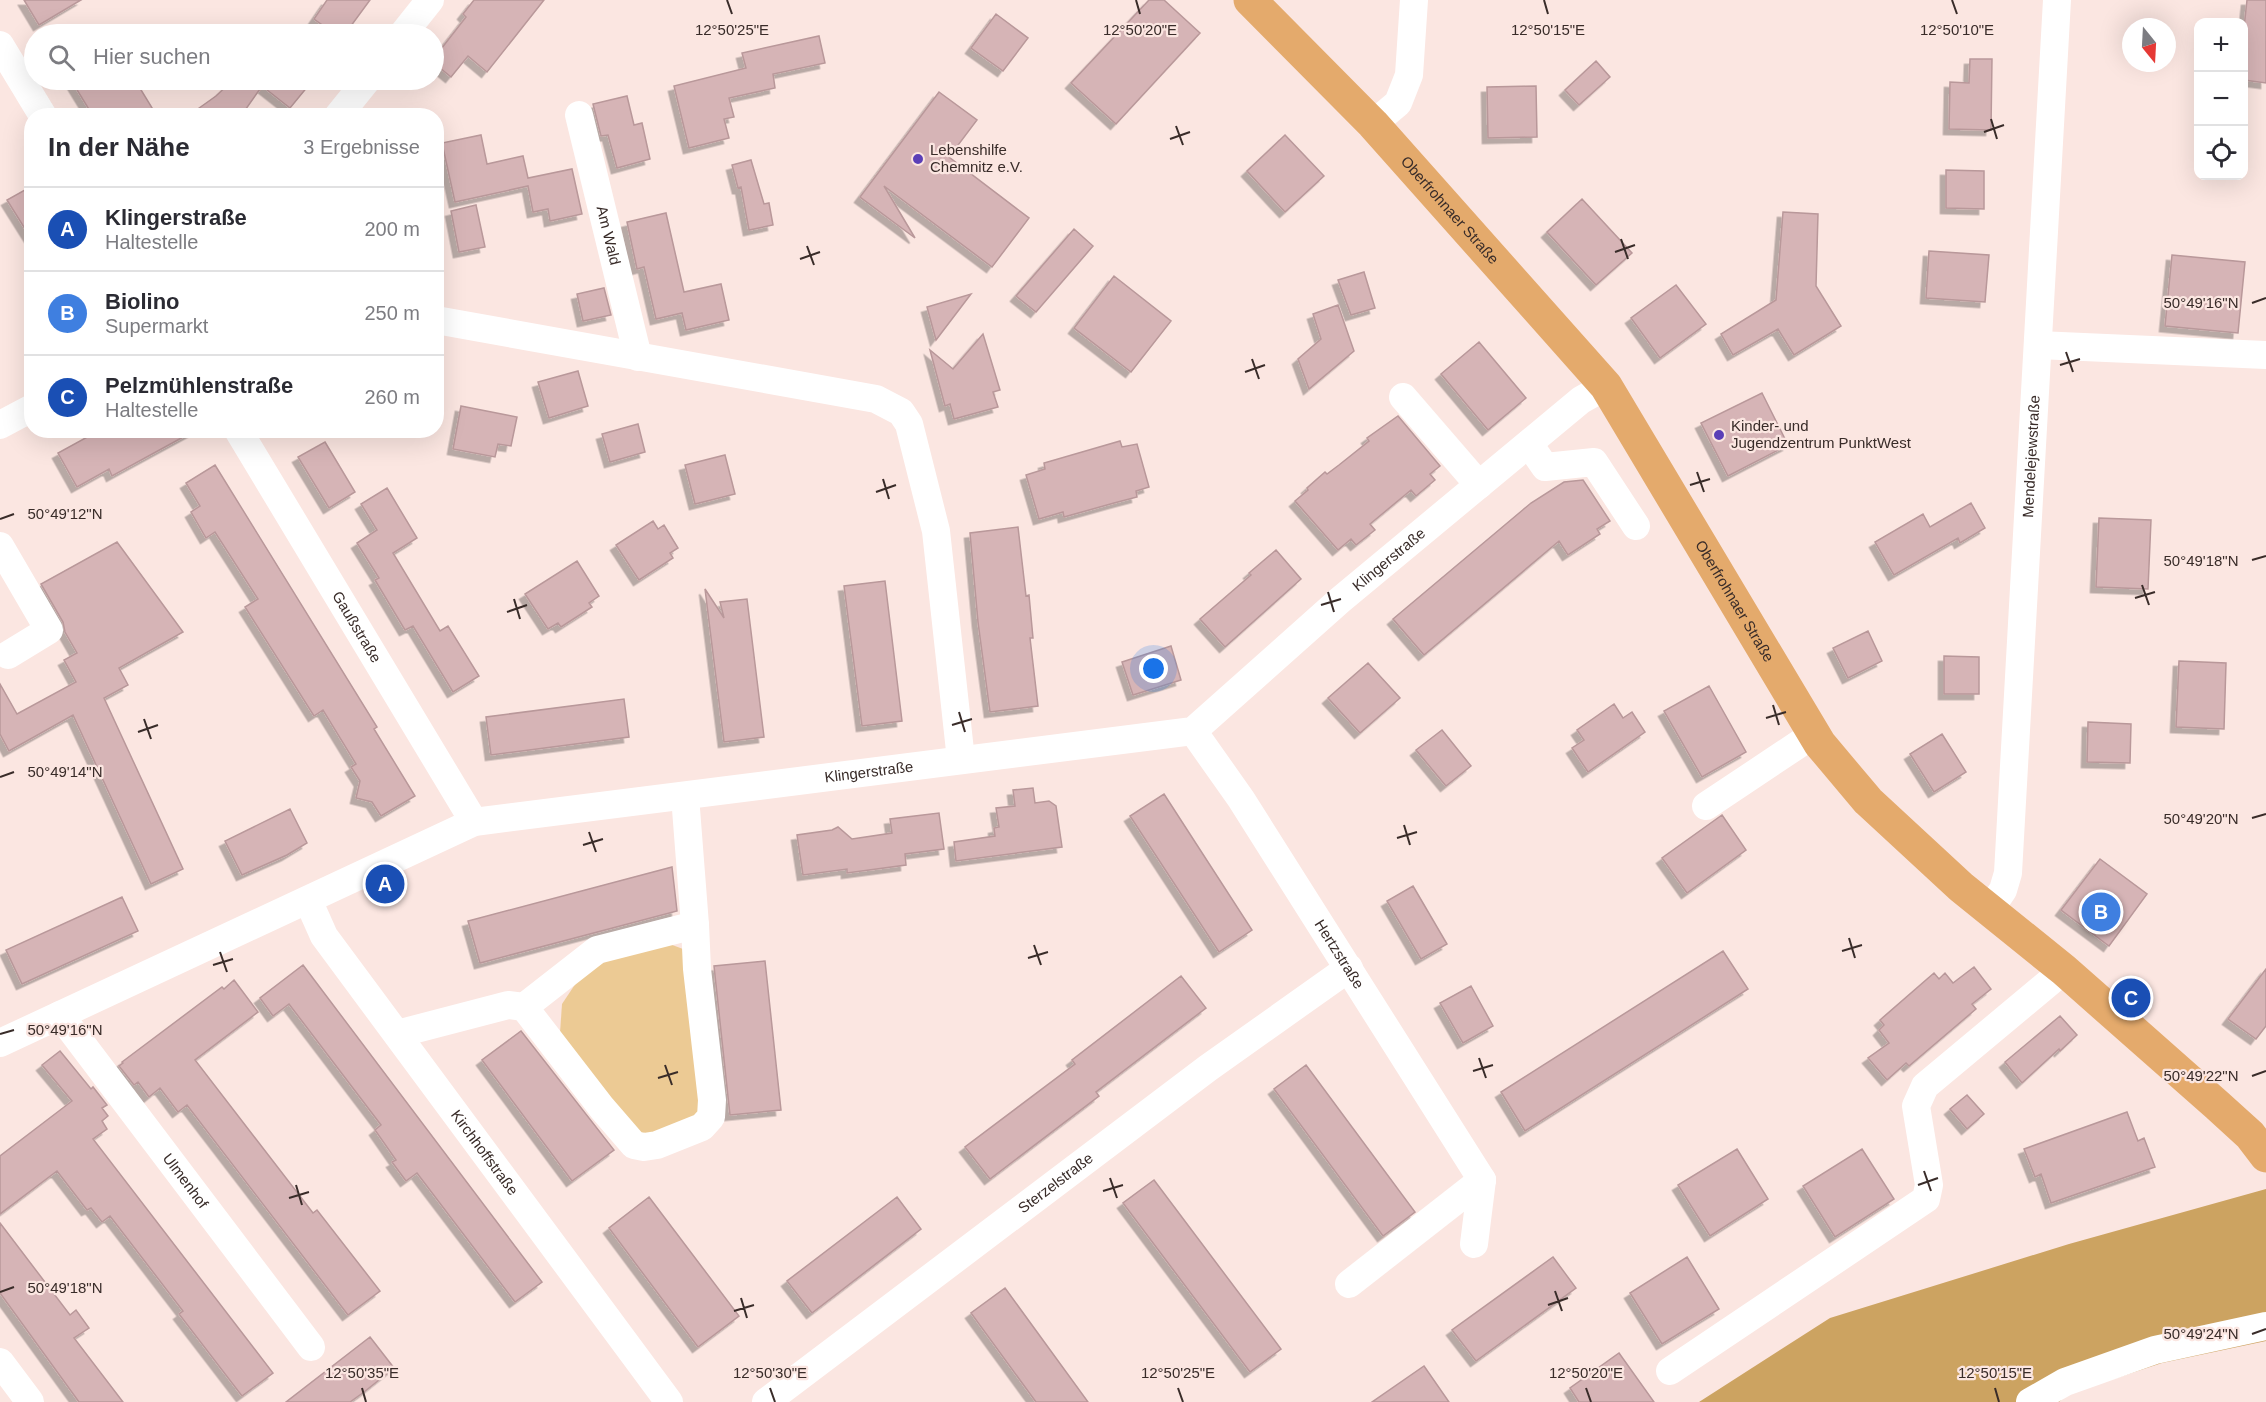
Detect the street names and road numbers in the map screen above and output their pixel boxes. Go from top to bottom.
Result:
street label: Oberfrohnaer Straße [1398,152,1502,267]
street label: Am Wald [593,204,624,267]
street label: Mendelejewstraße [2019,395,2043,518]
street label: Klingerstraße [1349,524,1428,594]
street label: Oberfrohnaer Straße [1692,537,1778,665]
street label: Gaußstraße [329,588,385,665]
street label: Klingerstraße [823,757,914,786]
street label: Hertzstraße [1312,916,1368,992]
street label: Kirchhoffstraße [448,1107,522,1198]
street label: Sterzelstraße [1015,1149,1096,1216]
street label: Ulmenhof [160,1150,212,1212]

